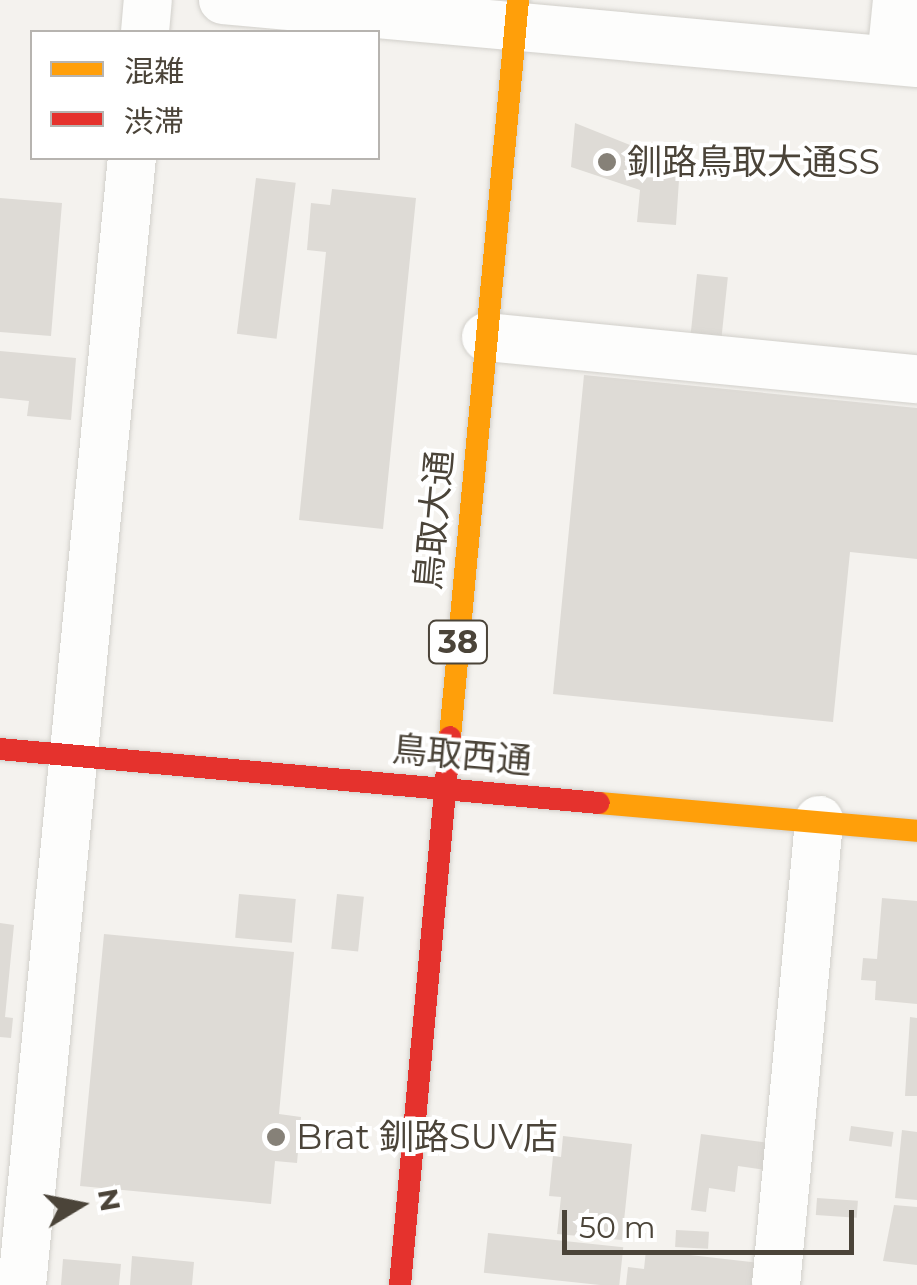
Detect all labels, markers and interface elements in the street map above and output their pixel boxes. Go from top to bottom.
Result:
legend [30,30,380,160]
text: 混雑 [124,53,184,90]
text: 渋滞 [124,103,184,140]
place label: 釧路鳥取大通SS [627,141,880,183]
marker: 釧路鳥取大通SS [596,151,618,173]
street label: 鳥取大通 [407,448,461,592]
road number: 38 [426,615,490,669]
street label: 鳥取西通 [390,728,534,782]
place label: Brat 釧路SUV店 [296,1116,558,1158]
marker: Brat 釧路SUV店 [265,1126,287,1148]
north arrow [30,1155,130,1255]
text: N [91,1186,128,1214]
scale bar [567,1190,860,1252]
text: 50 m [579,1209,656,1246]

